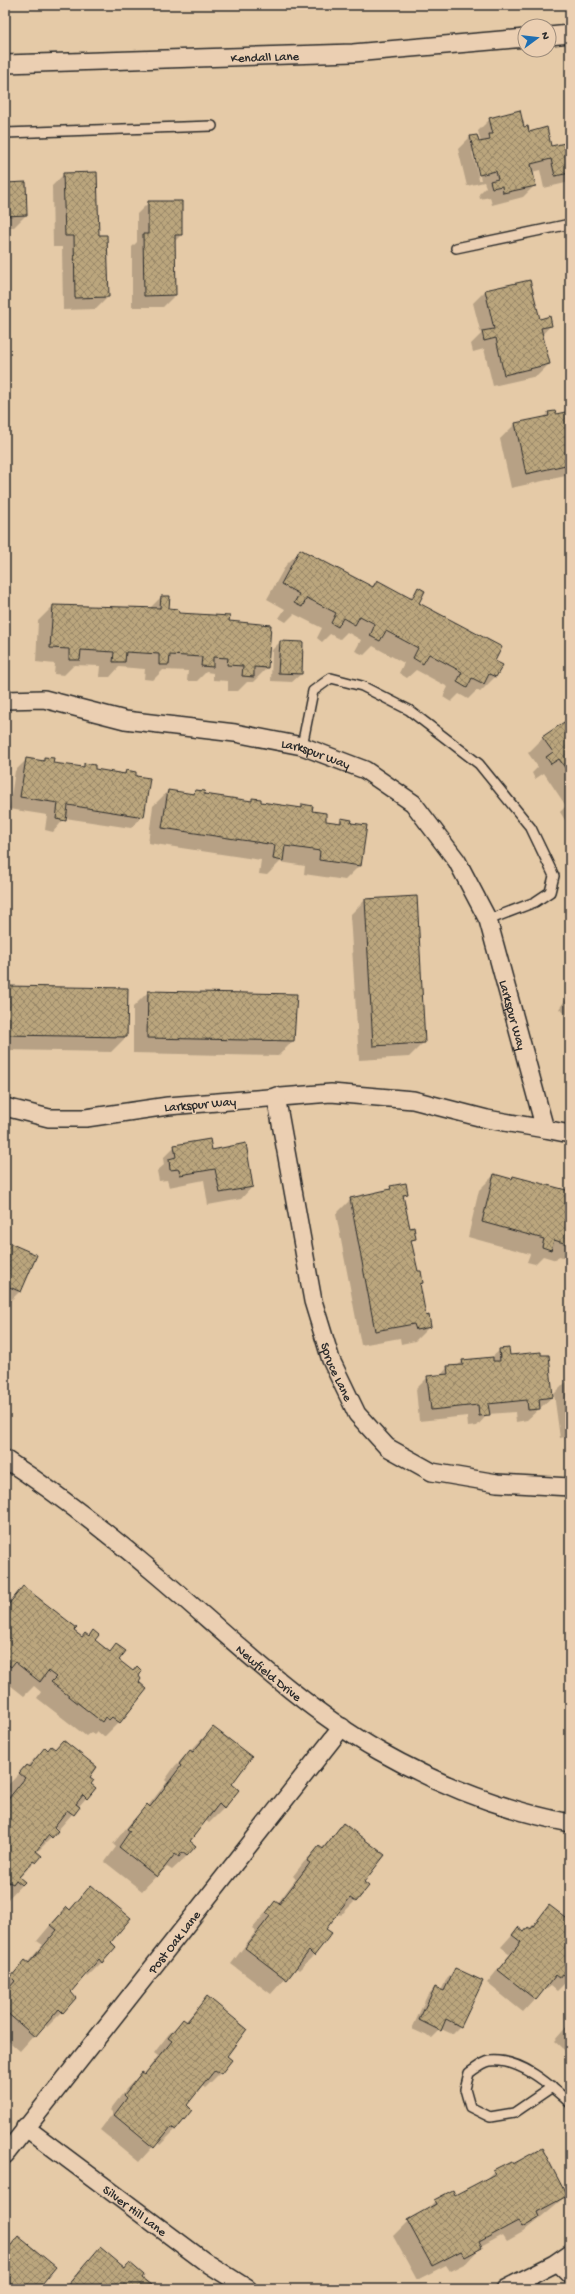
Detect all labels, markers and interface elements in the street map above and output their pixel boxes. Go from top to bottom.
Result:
north arrow [517,18,557,58]
text: N [538,31,551,41]
street label: Kendall Lane [230,50,300,67]
street label: Larkspur Way [280,737,352,774]
street label: Larkspur Way [495,979,528,1053]
street label: Larkspur Way [164,1095,237,1116]
street label: Spruce Lane [316,1341,355,1404]
street label: Newfield Drive [232,1642,304,1706]
street label: Post Oak Lane [145,1908,205,1978]
street label: Silver Hill Lane [99,2183,169,2241]

